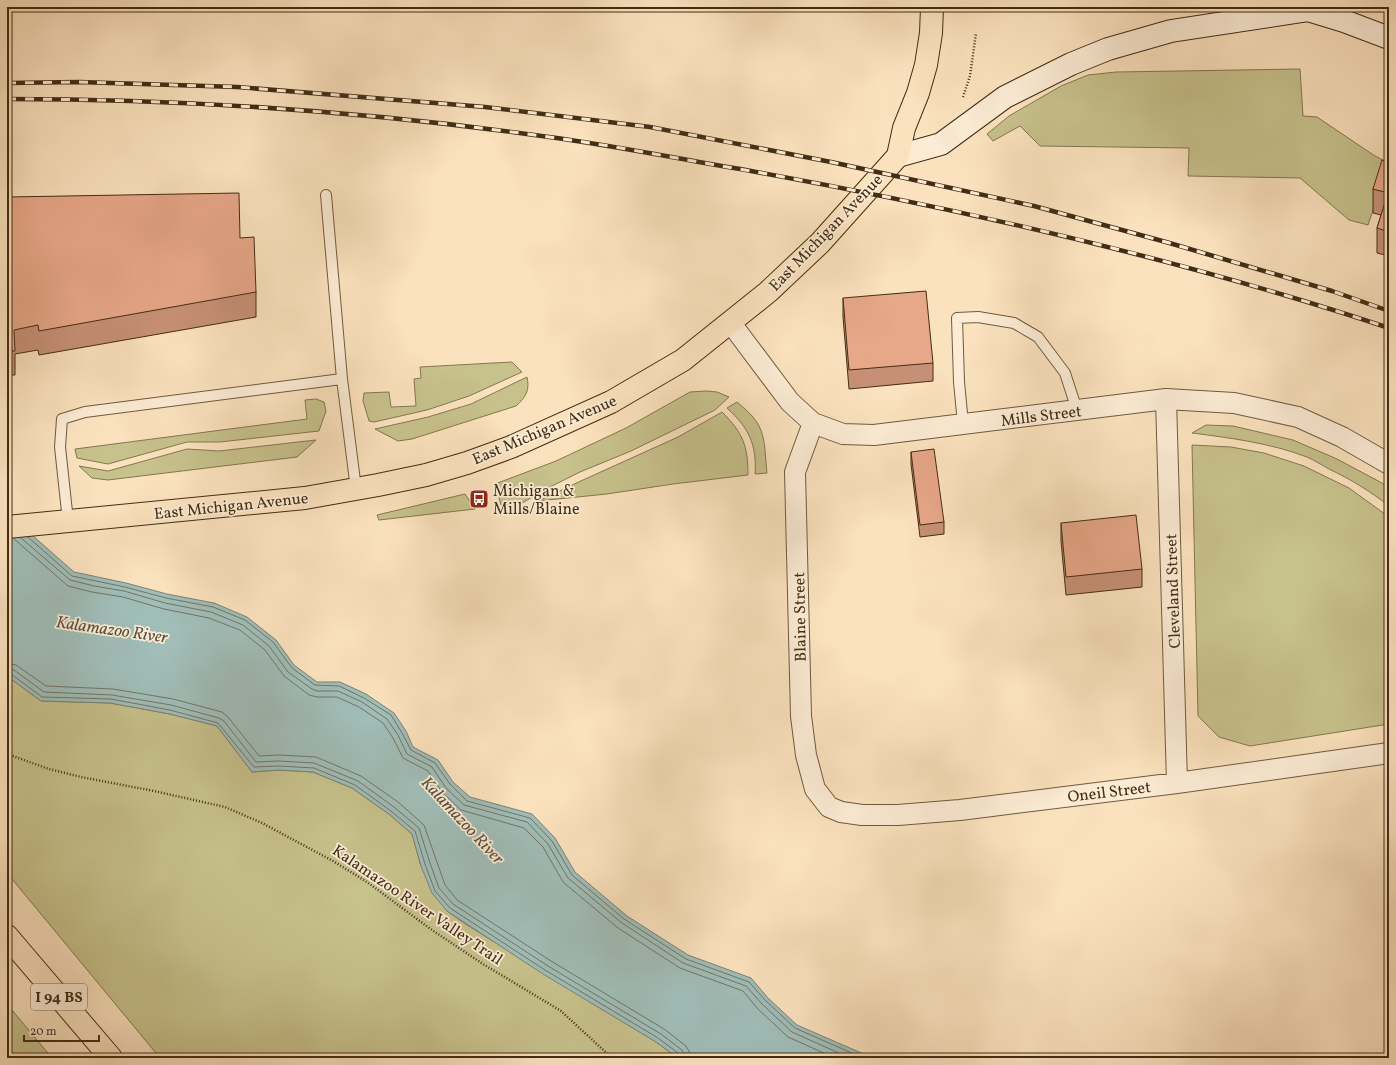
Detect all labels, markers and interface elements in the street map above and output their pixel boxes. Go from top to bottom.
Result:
street label: East Michigan Avenue [765,170,888,297]
street label: East Michigan Avenue [469,390,621,471]
street label: Mills Street [1000,401,1083,433]
place label: Michigan & Mills/Blaine [493,481,580,521]
street label: East Michigan Avenue [153,488,310,526]
bus stop icon: Michigan & Mills/Blaine [468,488,490,510]
street label: Cleveland Street [1161,533,1187,649]
street label: Blaine Street [789,571,813,662]
water label: Kalamazoo River [54,611,170,650]
water label: Kalamazoo River [415,772,509,870]
street label: Oneil Street [1066,777,1152,809]
street label: Kalamazoo River Valley Trail [327,840,507,971]
road number: I 94 BS [31,984,87,1010]
scale bar [24,1017,99,1043]
text: 20 m [30,1024,57,1040]

